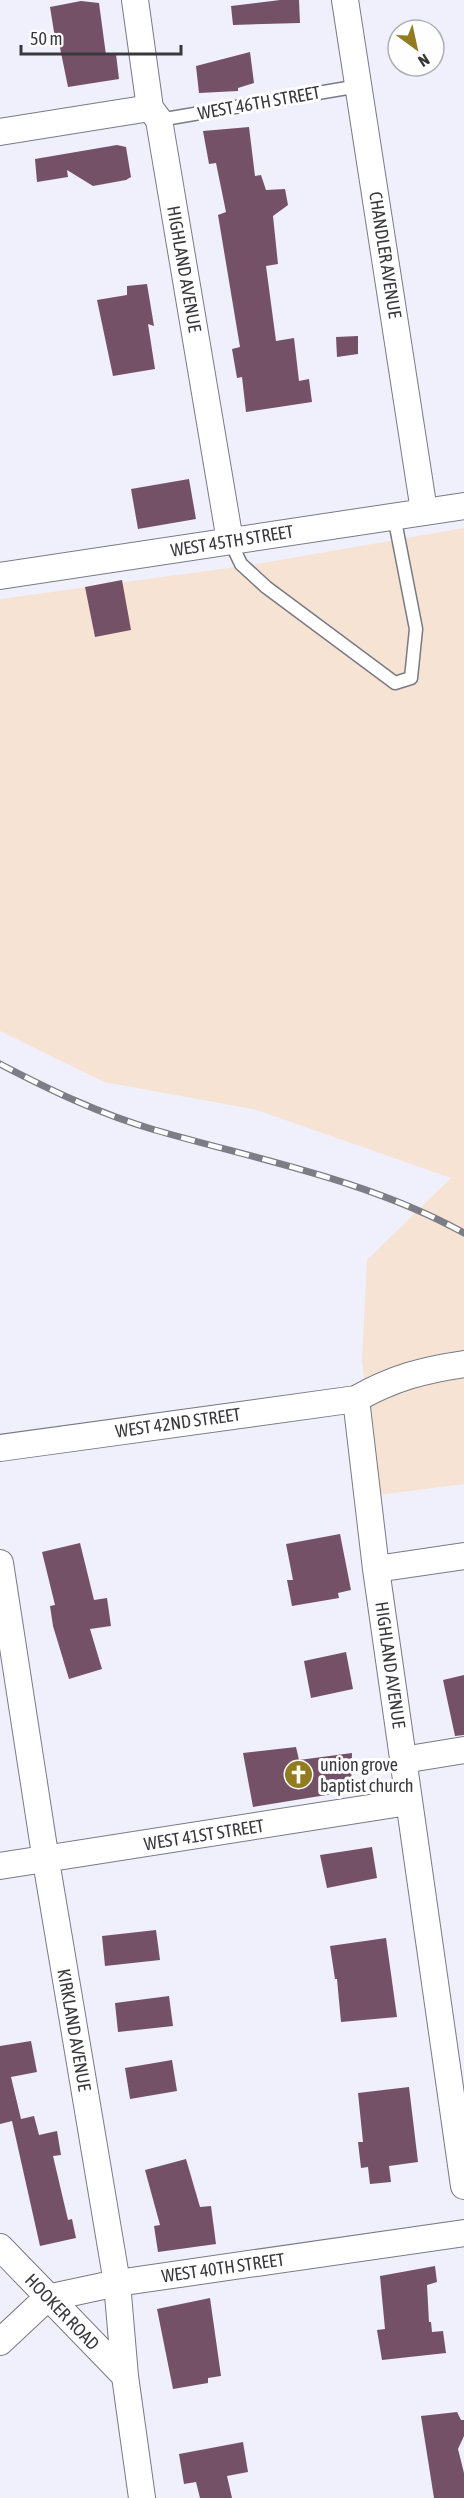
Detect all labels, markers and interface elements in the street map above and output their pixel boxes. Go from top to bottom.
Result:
scale bar [21,18,182,56]
north arrow [386,18,446,78]
text: 50 m [30,28,62,49]
text: N [415,50,433,71]
street label: WEST 46TH STREET [196,81,322,124]
street label: CHANDLER AVENUE [365,190,406,320]
street label: HIGHLAND AVENUE [163,204,206,334]
street label: WEST 45TH STREET [169,520,295,561]
street label: WEST 42ND STREET [114,1403,242,1442]
street label: HIGHLAND AVENUE [371,1600,410,1730]
place label: union grove baptist church [320,1754,414,1796]
church icon: union grove baptist church [283,1759,315,1791]
street label: WEST 41ST STREET [142,1815,266,1854]
street label: KIRKLAND AVENUE [53,1967,96,2093]
street label: WEST 40TH STREET [160,2248,286,2287]
street label: HOOKER ROAD [21,2269,104,2354]

